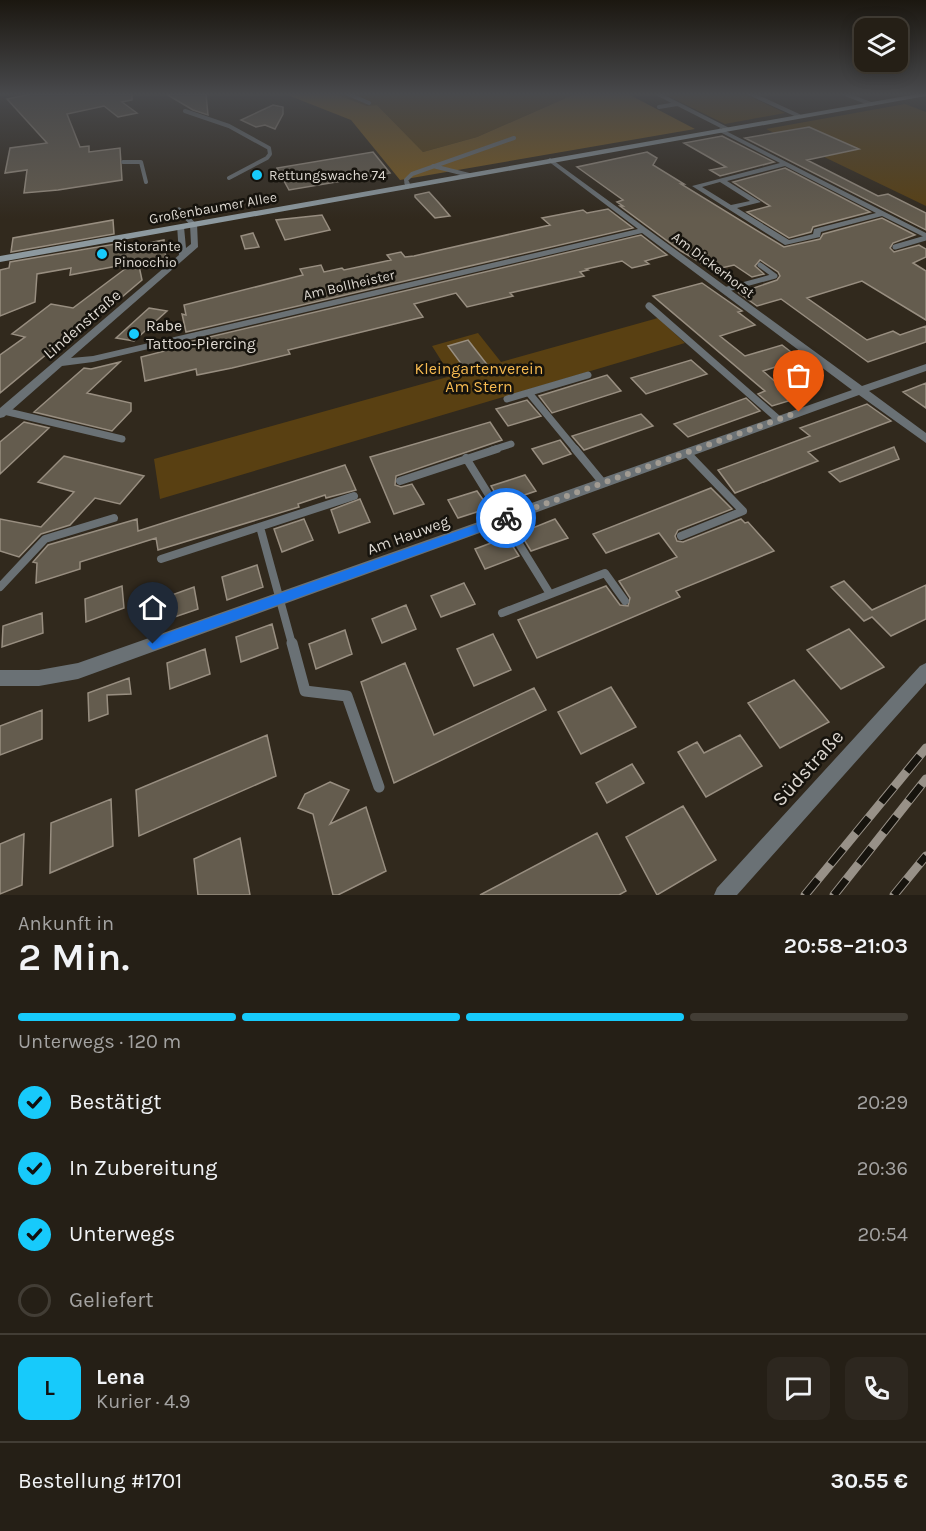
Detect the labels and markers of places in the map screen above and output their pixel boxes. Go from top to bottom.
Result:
place label: Rettungswache 74 [269,167,386,184]
marker: Rettungswache 74 [250,168,264,182]
place label: Ristorante Pinocchio [114,238,181,271]
marker: Ristorante Pinocchio [95,247,109,261]
place label: Rabe Tattoo-Piercing [146,316,256,353]
marker: Rabe Tattoo-Piercing [127,327,141,341]
pin [773,350,824,412]
pin [127,582,178,644]

